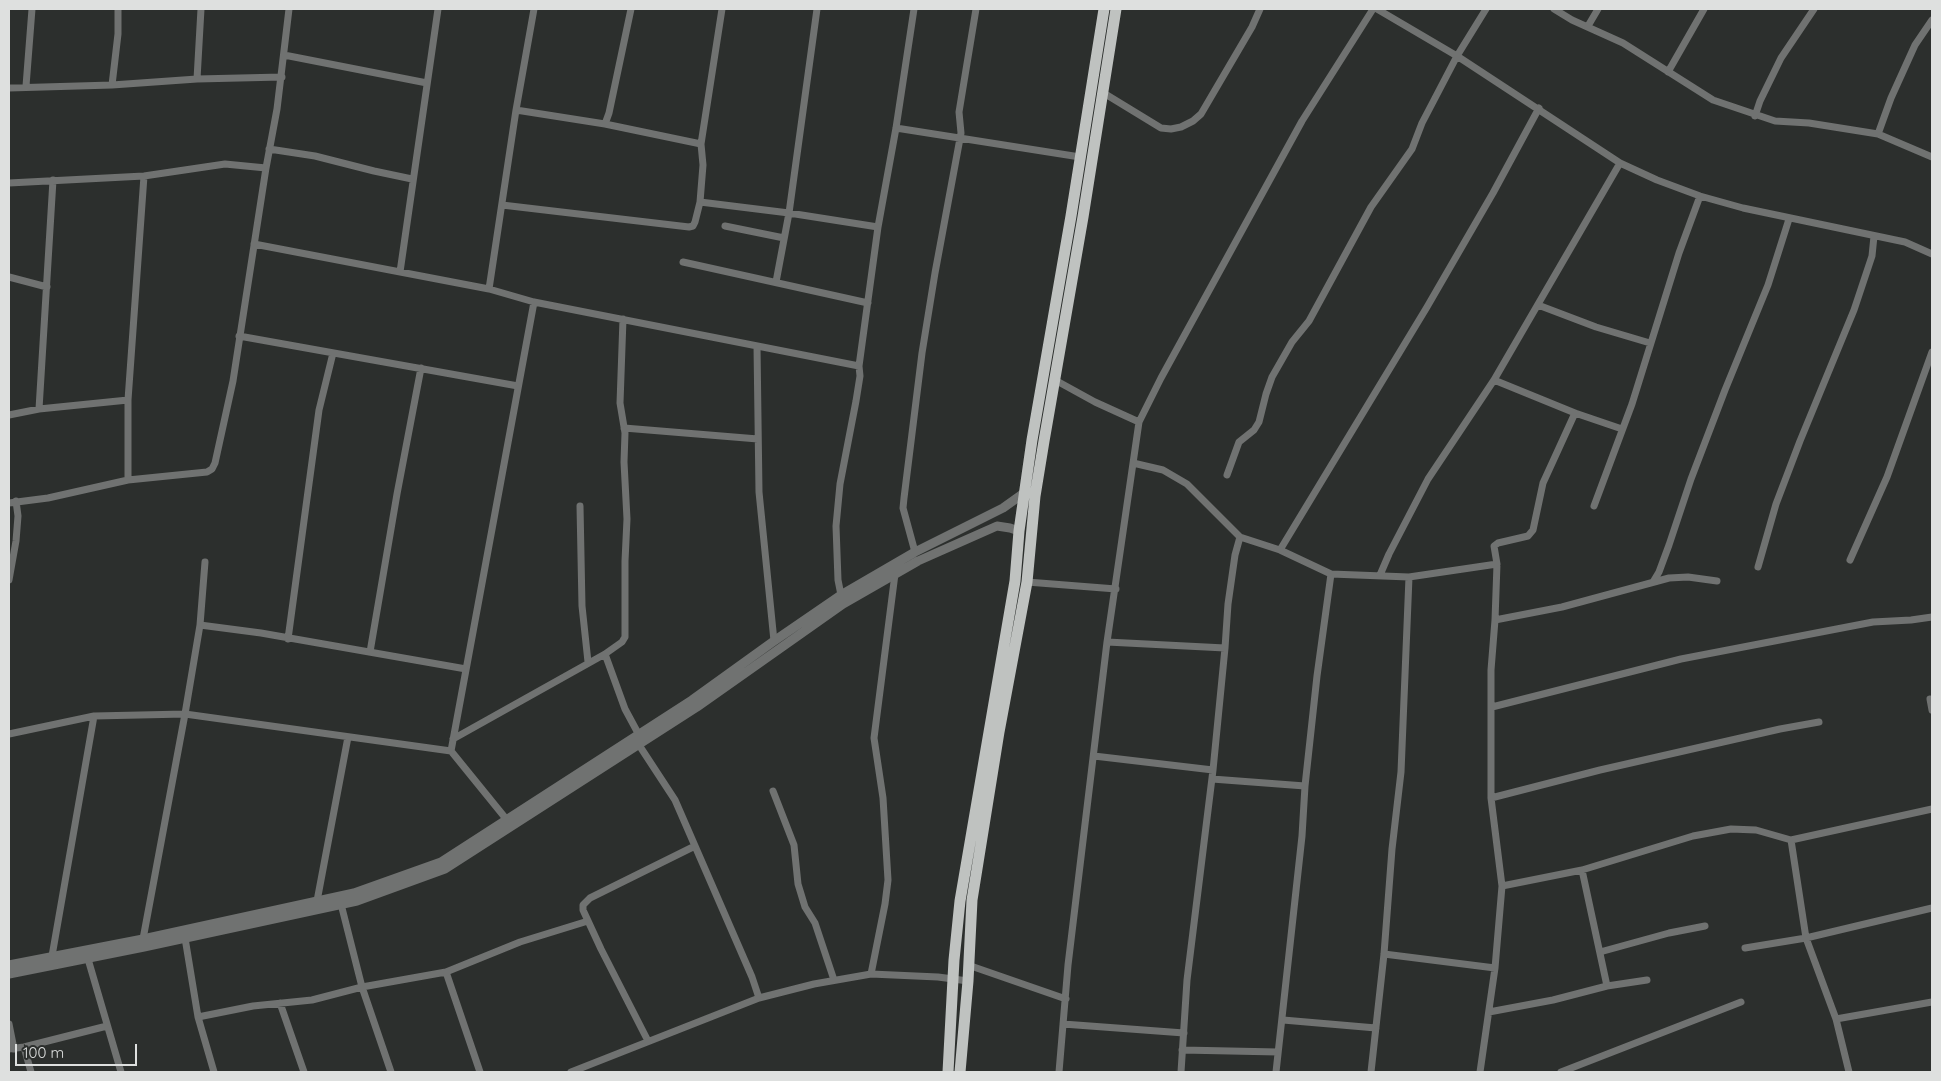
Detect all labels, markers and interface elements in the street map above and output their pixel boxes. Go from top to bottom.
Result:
scale bar [18,1034,140,1066]
text: 100 m [23,1043,64,1062]

